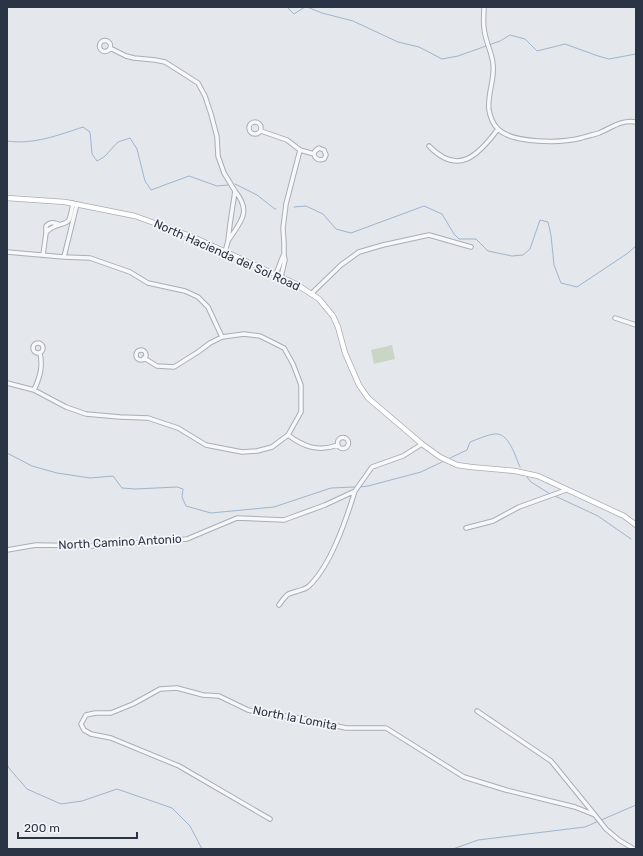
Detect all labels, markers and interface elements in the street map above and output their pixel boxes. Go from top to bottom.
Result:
street label: North Hacienda del Sol Road [152,216,302,294]
street label: North Camino Antonio [58,532,182,552]
street label: North la Lomita [252,703,338,733]
scale bar [18,814,137,840]
text: 200 m [24,821,60,835]

